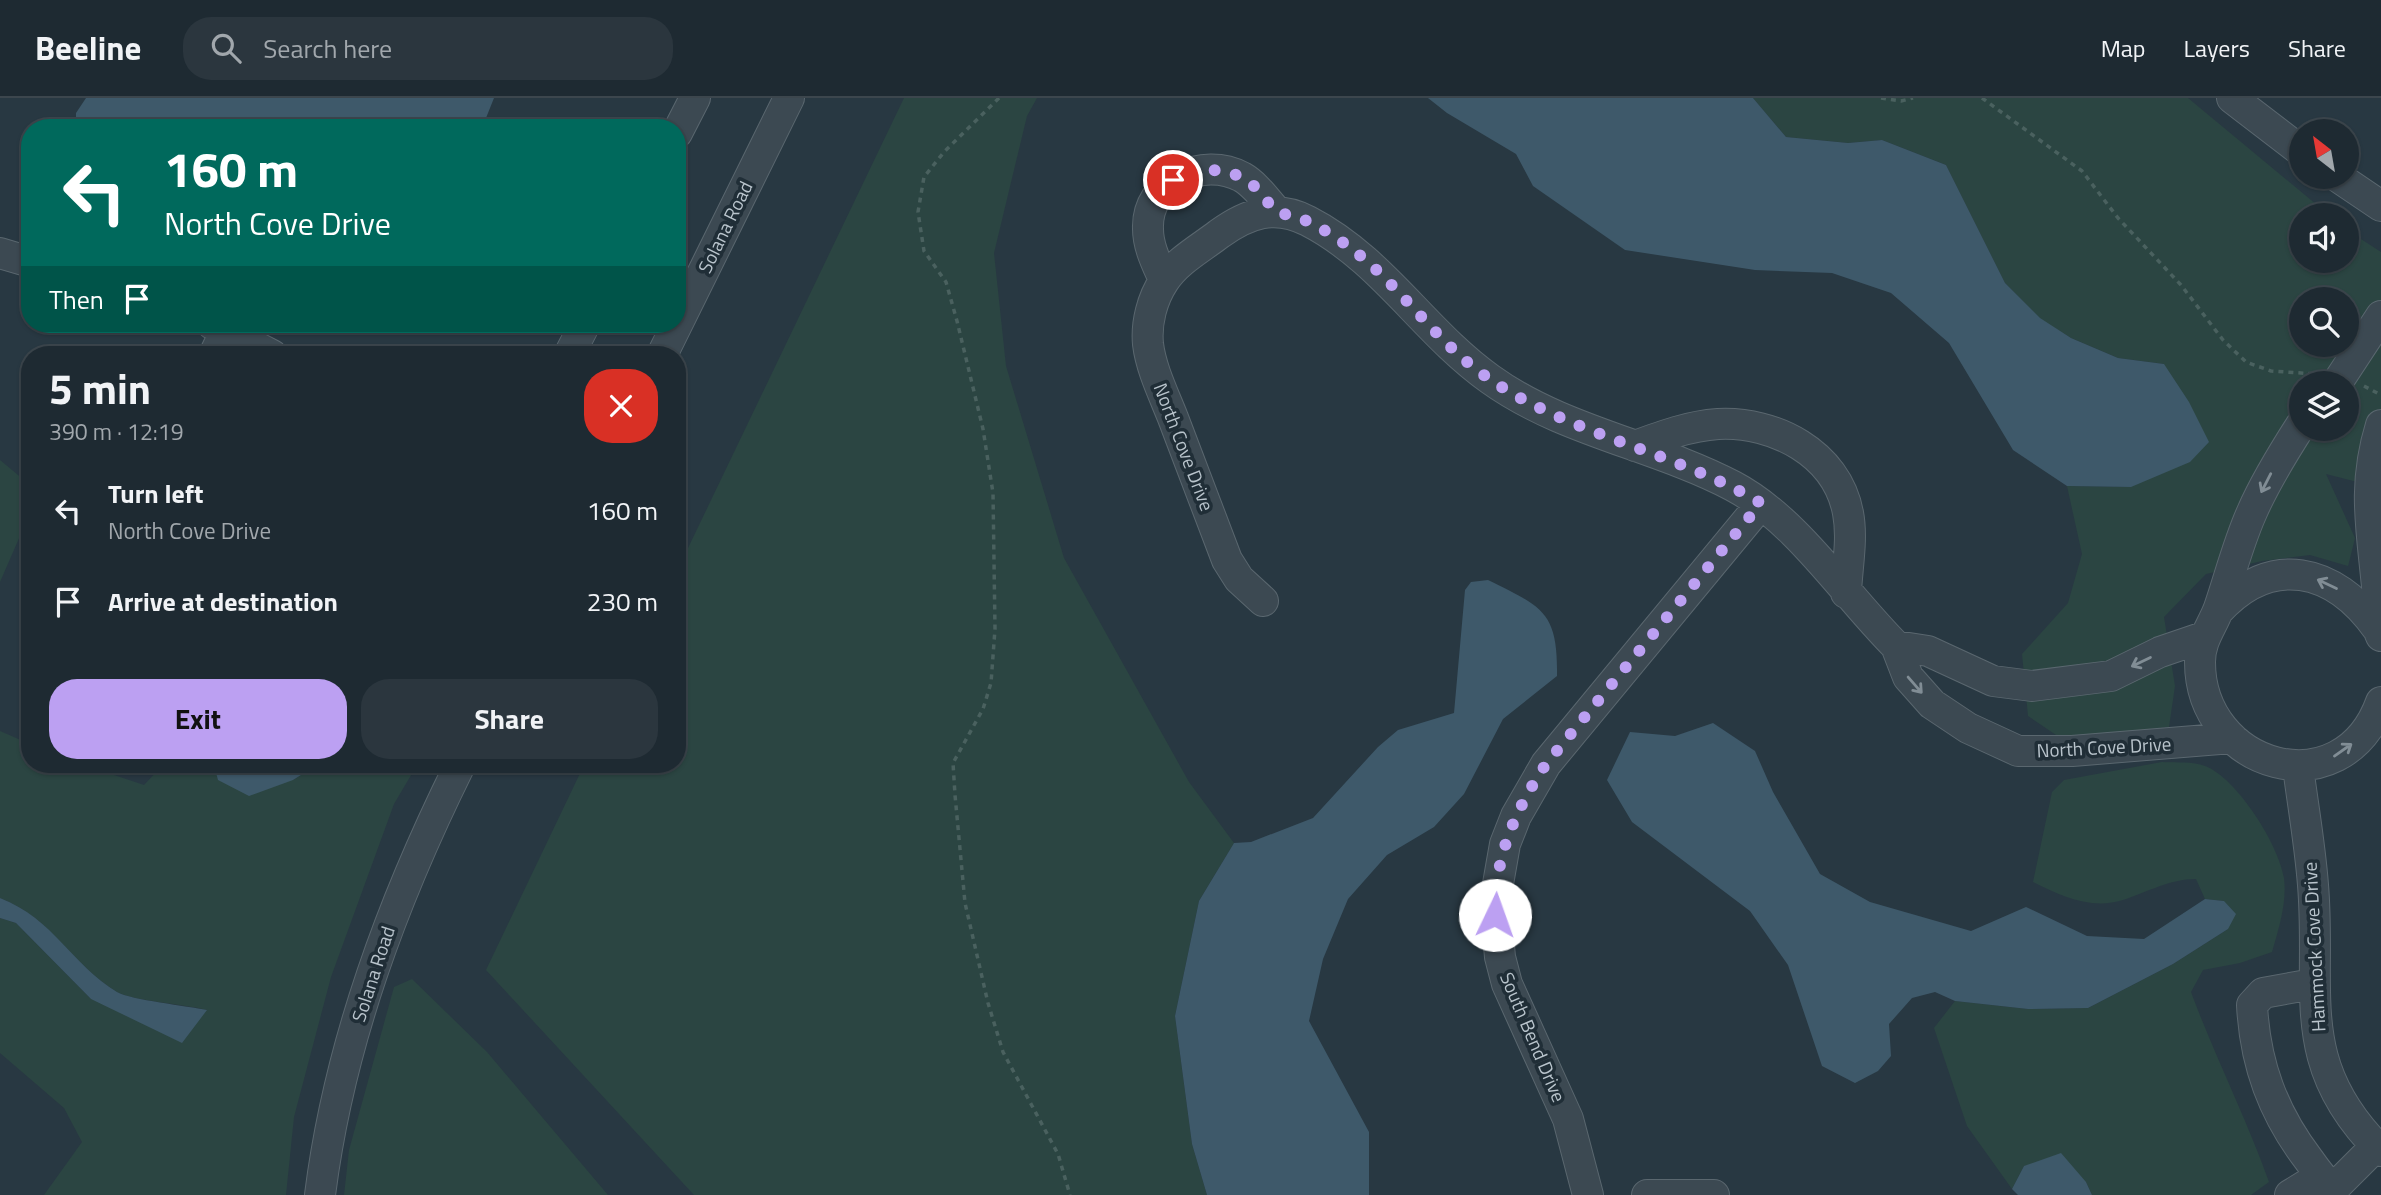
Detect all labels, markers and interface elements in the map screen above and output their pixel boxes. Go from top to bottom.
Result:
search box [183,17,673,80]
text: Beeline [35,23,141,73]
icon: search [207,29,245,67]
text: Search here [263,29,392,68]
text: Map [2101,30,2146,66]
text: Layers [2184,30,2250,66]
text: Share [2288,30,2346,66]
north arrow [2289,119,2359,189]
map controls [2289,119,2359,441]
text: 160 m [164,131,298,206]
icon: left [49,147,140,238]
pin [1143,150,1203,210]
icon: arrive [1154,161,1192,199]
street label: Solana Road [690,176,759,278]
text: North Cove Drive [164,199,391,247]
button: sound [2289,203,2359,273]
text: Then [49,280,104,319]
icon: arrive [118,280,156,318]
button: search [2289,287,2359,357]
text: 5 min [49,356,151,420]
button: close [584,369,658,443]
button: layers [2289,371,2359,441]
street label: North Cove Drive [1147,379,1222,515]
text: 390 m · 12:19 [49,414,184,449]
one-way arrow [2259,472,2273,493]
text: Turn left [108,474,203,513]
text: 160 m [587,491,658,530]
icon: left [49,492,87,530]
text: North Cove Drive [108,513,271,548]
one-way arrow [2317,577,2338,590]
text: Arrive at destination [108,582,338,621]
text: 230 m [587,582,658,621]
icon: arrive [49,583,87,621]
one-way arrow [2131,655,2152,669]
one-way arrow [1907,676,1923,694]
button: Exit [49,679,347,759]
button: Share [361,679,658,759]
street label: North Cove Drive [2036,728,2172,765]
one-way arrow [2333,743,2352,757]
street label: Hammock Cove Drive [2295,861,2332,1033]
position arrow [1458,878,1532,952]
street label: Solana Road [343,922,402,1026]
street label: South Bend Drive [1493,967,1574,1106]

